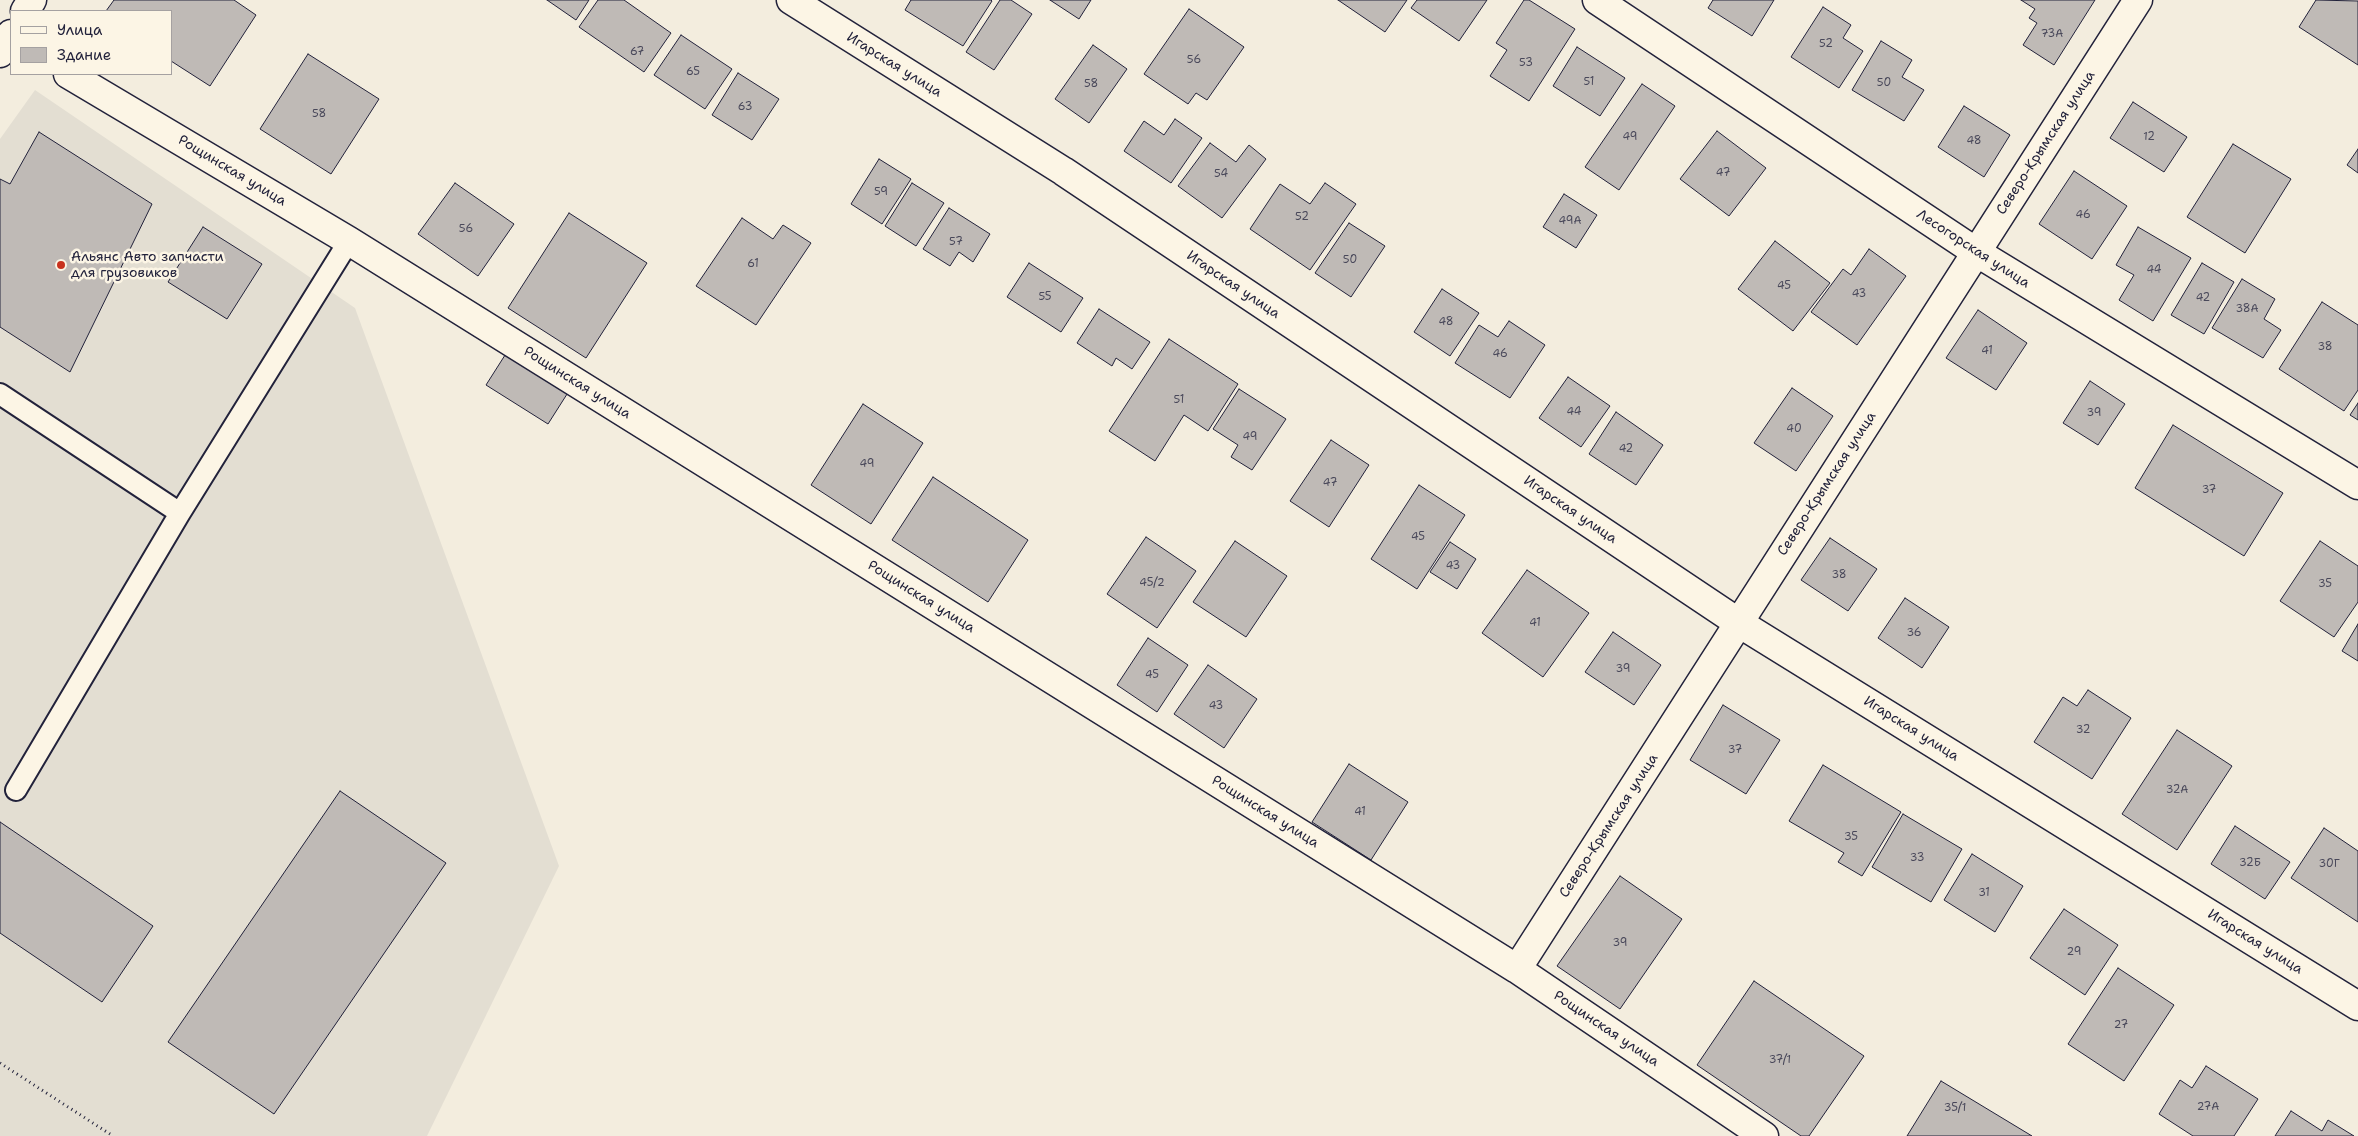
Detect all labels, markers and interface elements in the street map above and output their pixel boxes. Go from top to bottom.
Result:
legend [10,10,172,75]
text: Улица [57,20,102,40]
house number: 73А [2041,27,2063,41]
street label: Игарская улица [843,29,945,101]
house number: 52 [1819,37,1833,51]
text: Здание [57,45,111,65]
house number: 67 [630,45,644,59]
house number: 56 [1187,53,1201,67]
house number: 53 [1519,56,1533,70]
house number: 65 [686,65,700,79]
street label: Северо-Крымская улица [1993,68,2099,218]
house number: 51 [1584,75,1594,89]
house number: 50 [1877,76,1891,90]
house number: 58 [1084,77,1098,91]
house number: 63 [738,100,752,114]
house number: 58 [312,107,326,121]
house number: 49 [1623,130,1637,144]
house number: 12 [2143,130,2155,144]
street label: Рощинская улица [175,132,289,210]
house number: 48 [1966,134,1982,148]
house number: 47 [1716,166,1730,180]
house number: 54 [1214,167,1228,181]
house number: 59 [874,185,888,199]
street label: Лесогорская улица [1913,206,2033,292]
house number: 46 [2075,208,2091,222]
house number: 52 [1295,210,1309,224]
house number: 49А [1559,214,1581,228]
house number: 56 [459,222,473,236]
house number: 57 [949,235,963,249]
street label: Игарская улица [1183,247,1283,323]
place label: Альянс Авто запчасти для грузовиков [71,249,224,282]
house number: 50 [1343,253,1357,267]
house number: 61 [747,257,759,271]
marker: Альянс Авто запчасти для грузовиков [55,259,67,271]
house number: 44 [2146,263,2162,277]
house number: 45 [1777,279,1791,293]
house number: 43 [1852,287,1866,301]
house number: 55 [1038,290,1052,304]
house number: 42 [2196,291,2210,305]
house number: 38А [2235,302,2259,316]
house number: 48 [1438,315,1454,329]
house number: 38 [2317,340,2333,354]
street label: Рощинская улица [520,343,634,423]
house number: 41 [1981,344,1993,358]
house number: 46 [1492,347,1508,361]
house number: 51 [1174,393,1184,407]
house number: 44 [1566,405,1582,419]
house number: 39 [2087,406,2101,420]
street label: Северо-Крымская улица [1774,409,1880,559]
house number: 40 [1786,422,1802,436]
house number: 49 [1243,430,1257,444]
house number: 42 [1619,442,1633,456]
house number: 49 [860,457,874,471]
street label: Игарская улица [1520,472,1620,548]
house number: 47 [1323,476,1337,490]
house number: 37 [2202,483,2216,497]
house number: 45 [1411,530,1425,544]
street label: Рощинская улица [864,557,978,637]
house number: 43 [1446,559,1460,573]
house number: 38 [1831,568,1847,582]
house number: 45/2 [1139,576,1165,590]
house number: 35 [2318,577,2332,591]
house number: 41 [1529,616,1541,630]
house number: 36 [1906,626,1922,640]
house number: 39 [1616,662,1630,676]
house number: 45 [1145,668,1159,682]
street label: Игарская улица [1860,693,1962,765]
house number: 43 [1209,699,1223,713]
house number: 32 [2076,723,2090,737]
house number: 37 [1728,743,1742,757]
street label: Северо-Крымская улица [1556,751,1662,901]
street label: Рощинская улица [1208,772,1322,852]
house number: 32А [2166,783,2188,797]
house number: 41 [1354,805,1366,819]
house number: 35 [1844,830,1858,844]
house number: 33 [1910,851,1924,865]
house number: 32Б [2239,856,2261,870]
house number: 30Г [2318,857,2340,871]
house number: 31 [1978,886,1990,900]
street label: Игарская улица [2204,906,2306,978]
house number: 39 [1613,936,1627,950]
house number: 29 [2067,945,2081,959]
street label: Рощинская улица [1550,988,1662,1070]
house number: 27 [2114,1018,2128,1032]
house number: 37/1 [1769,1053,1791,1067]
house number: 27А [2197,1100,2219,1114]
house number: 35/1 [1944,1101,1966,1115]

